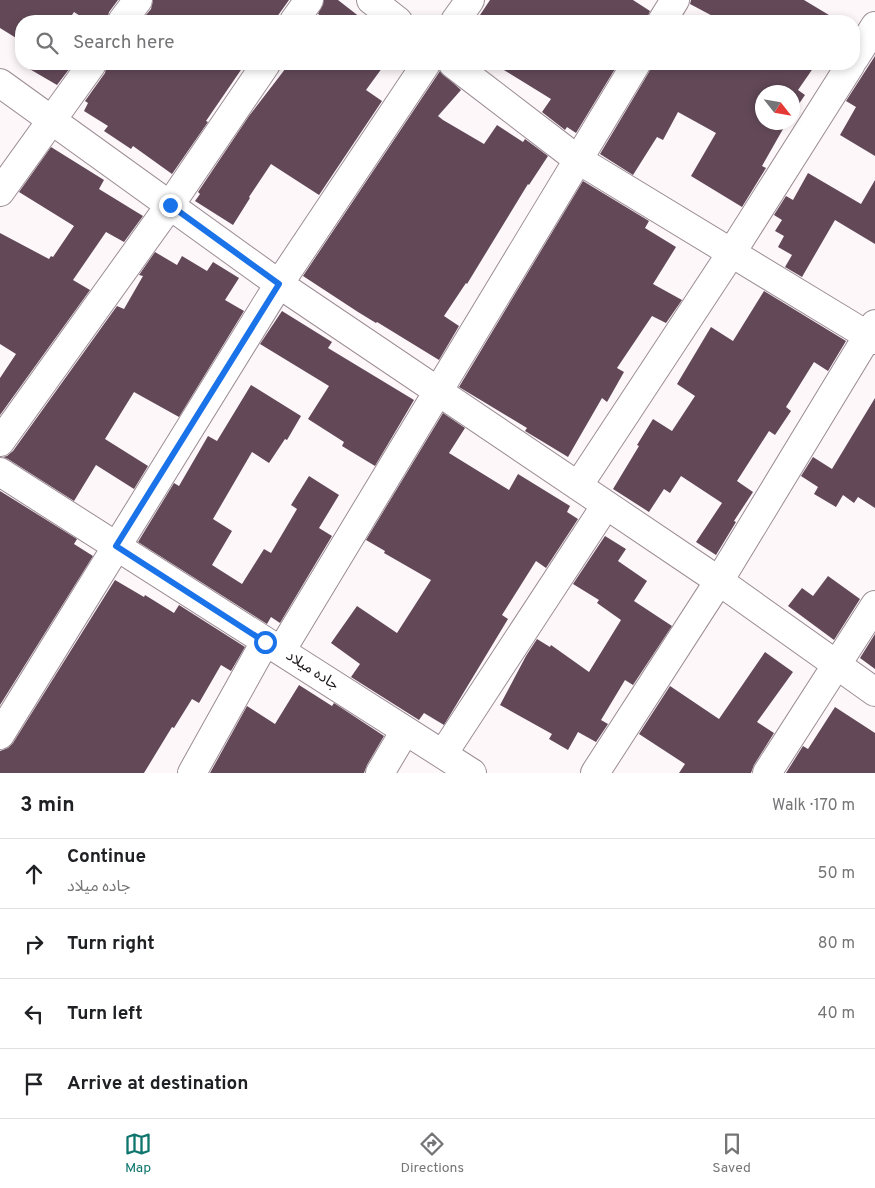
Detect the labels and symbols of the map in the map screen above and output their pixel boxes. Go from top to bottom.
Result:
north arrow [755,85,800,130]
route end [159,194,182,217]
route start [254,631,277,654]
street label: جاده میلاد [282,647,342,695]

